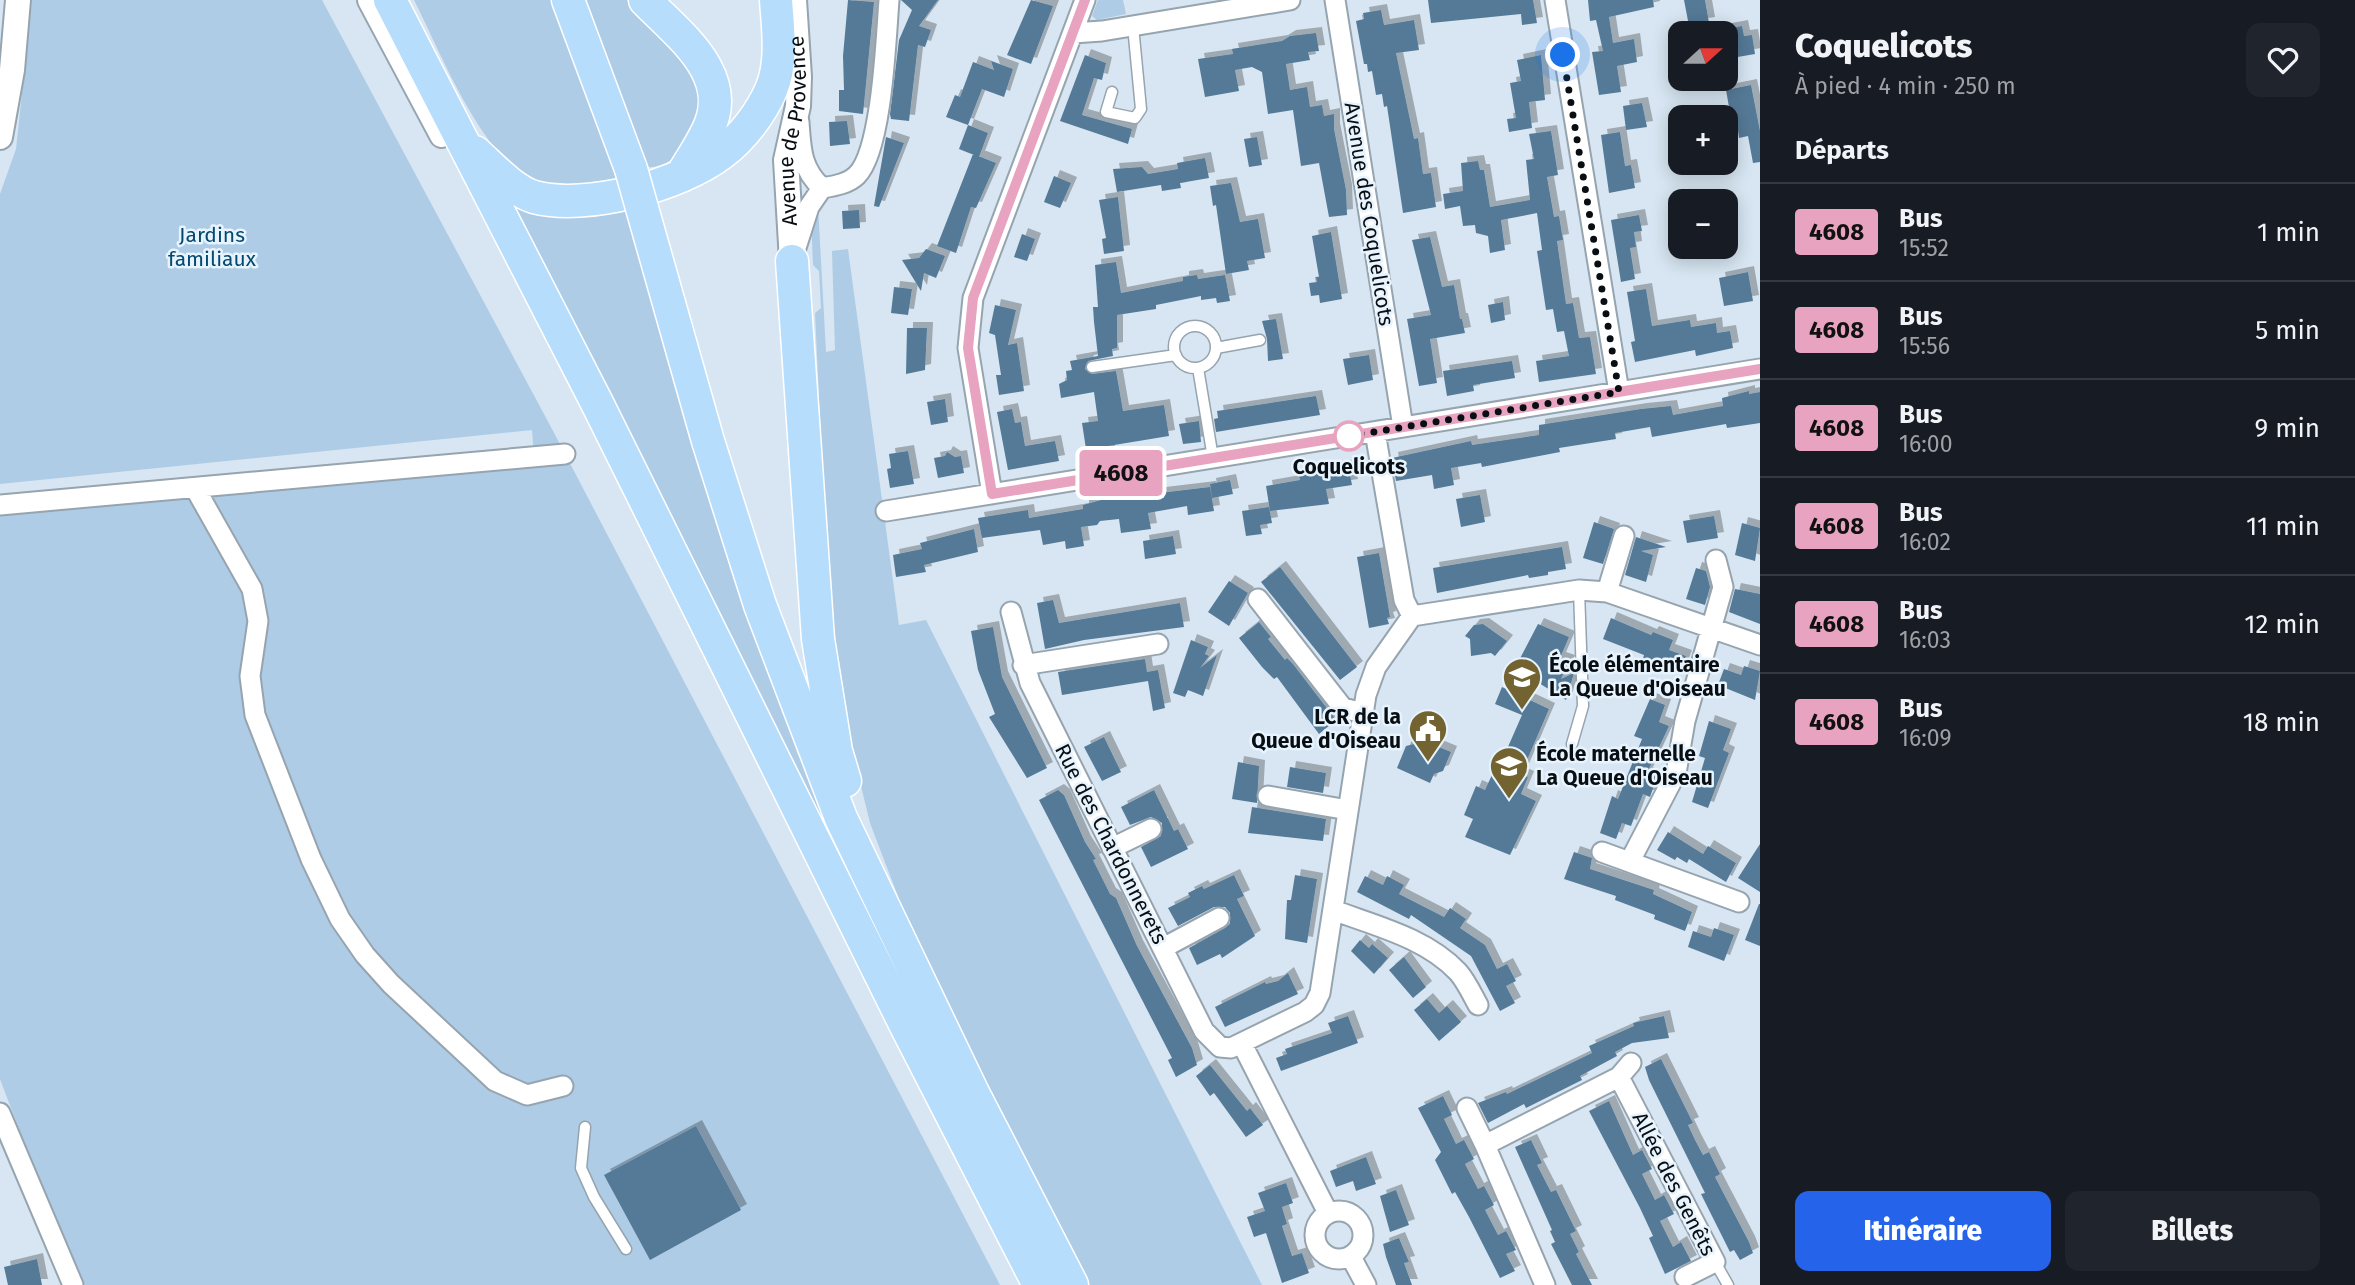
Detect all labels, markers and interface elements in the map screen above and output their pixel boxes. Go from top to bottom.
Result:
north arrow [1668,21,1738,91]
map controls [1668,21,1738,259]
button: heart [2246,23,2320,97]
text: Coquelicots [1795,26,1972,66]
street label: Avenue de Provence [773,35,812,227]
your location [1545,37,1580,72]
text: À pied · 4 min · 250 m [1795,72,2016,100]
street label: Avenue des Coquelicots [1338,100,1400,328]
button: + [1668,105,1738,175]
text: Départs [1795,135,1889,166]
button: − [1668,189,1738,259]
text: Bus [1899,203,1943,234]
text: 1 min [2257,217,2320,248]
text: 4608 [1809,218,1864,246]
park label: Jardins familiaux [168,222,257,272]
text: 15:52 [1899,234,1949,262]
text: Bus [1899,301,1943,332]
text: 5 min [2255,315,2320,346]
text: 4608 [1809,316,1864,344]
text: 15:56 [1899,332,1950,360]
text: Bus [1899,399,1943,430]
text: 9 min [2255,413,2320,444]
text: 4608 [1809,414,1864,442]
marker: Coquelicots [1334,421,1364,451]
text: 16:00 [1899,430,1953,458]
line badge: 4608 [1072,450,1170,496]
place label: Coquelicots [1293,454,1405,480]
text: 4608 [1093,459,1149,487]
text: Bus [1899,497,1943,528]
text: 11 min [2246,511,2320,542]
text: 4608 [1809,512,1864,540]
text: 16:02 [1899,528,1951,556]
text: Bus [1899,595,1943,626]
text: 12 min [2244,609,2320,640]
text: 4608 [1809,610,1864,638]
text: 16:03 [1899,626,1951,654]
place label: École élémentaire La Queue d'Oiseau [1549,651,1726,702]
school or university icon: École élémentaire La Queue d'Oiseau [1501,656,1543,711]
text: Bus [1899,693,1943,724]
place label: LCR de la Queue d'Oiseau [1251,704,1401,754]
text: 18 min [2243,707,2320,738]
public building icon: LCR de la Queue d'Oiseau [1407,708,1449,763]
text: 4608 [1809,708,1864,736]
text: 16:09 [1899,724,1952,752]
street label: Rue des Chardonnerets [1049,740,1173,949]
place label: École maternelle La Queue d'Oiseau [1536,740,1713,791]
school or university icon: École maternelle La Queue d'Oiseau [1488,745,1530,800]
street label: Allée des Genêts [1627,1108,1722,1260]
button: Itinéraire [1795,1191,2051,1271]
button: Billets [2065,1191,2320,1271]

